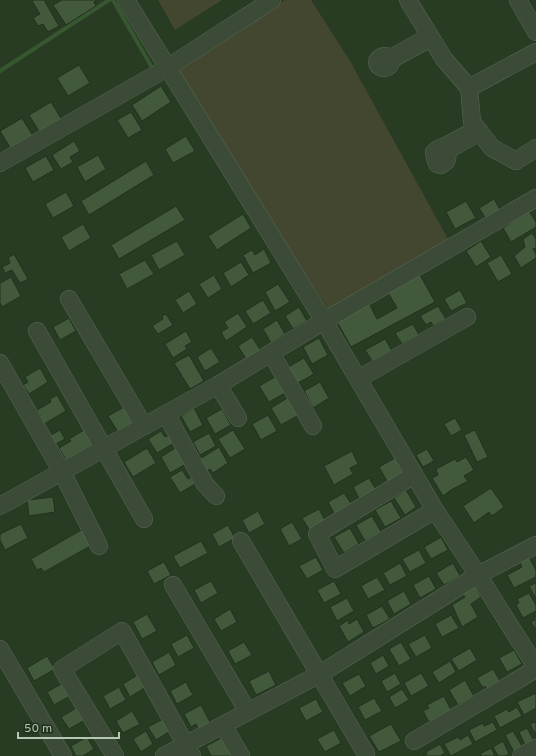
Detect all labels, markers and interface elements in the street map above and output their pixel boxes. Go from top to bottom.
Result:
scale bar [18,714,119,740]
text: 50 m [24,721,52,737]

